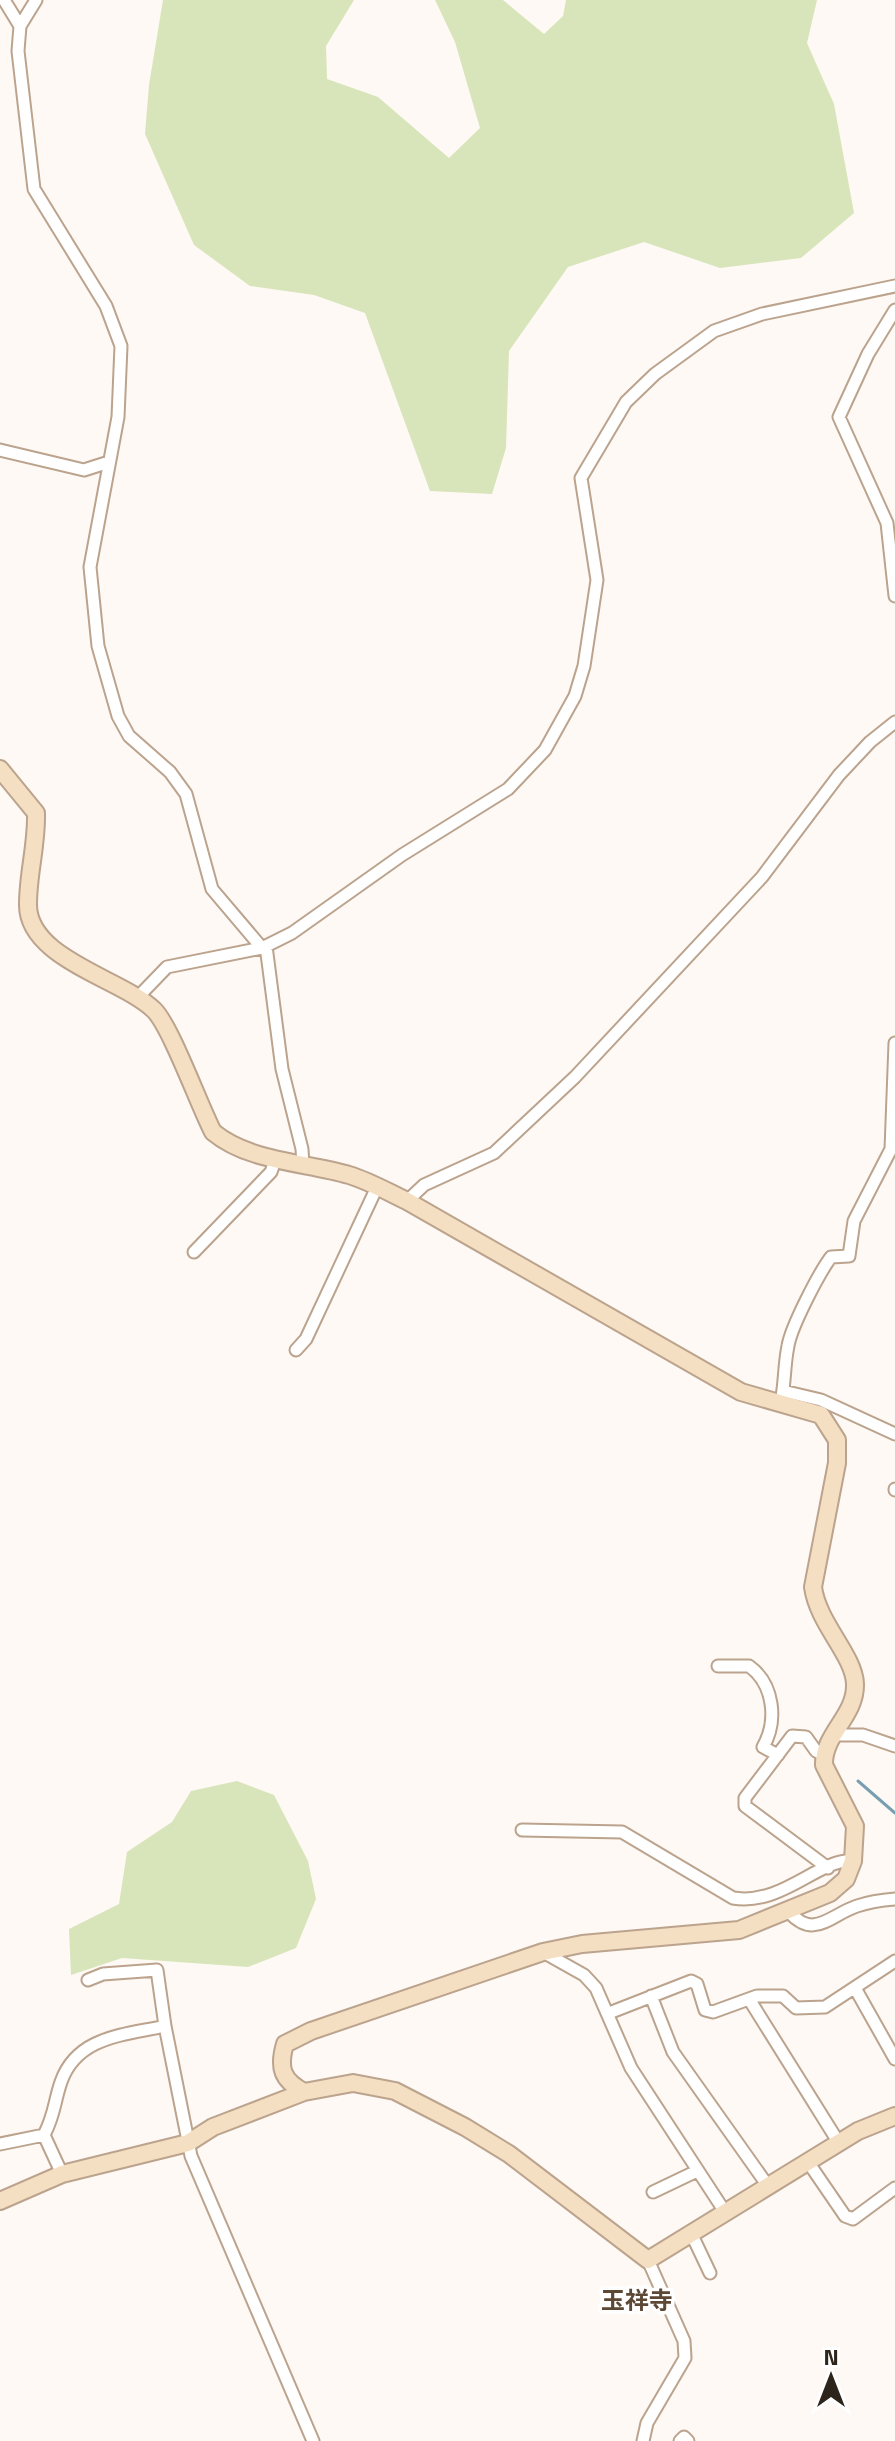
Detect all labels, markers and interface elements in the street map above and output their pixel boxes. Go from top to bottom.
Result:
district label: 玉祥寺 [601,2282,673,2318]
north arrow [791,2337,871,2417]
text: N [823,2340,839,2374]

